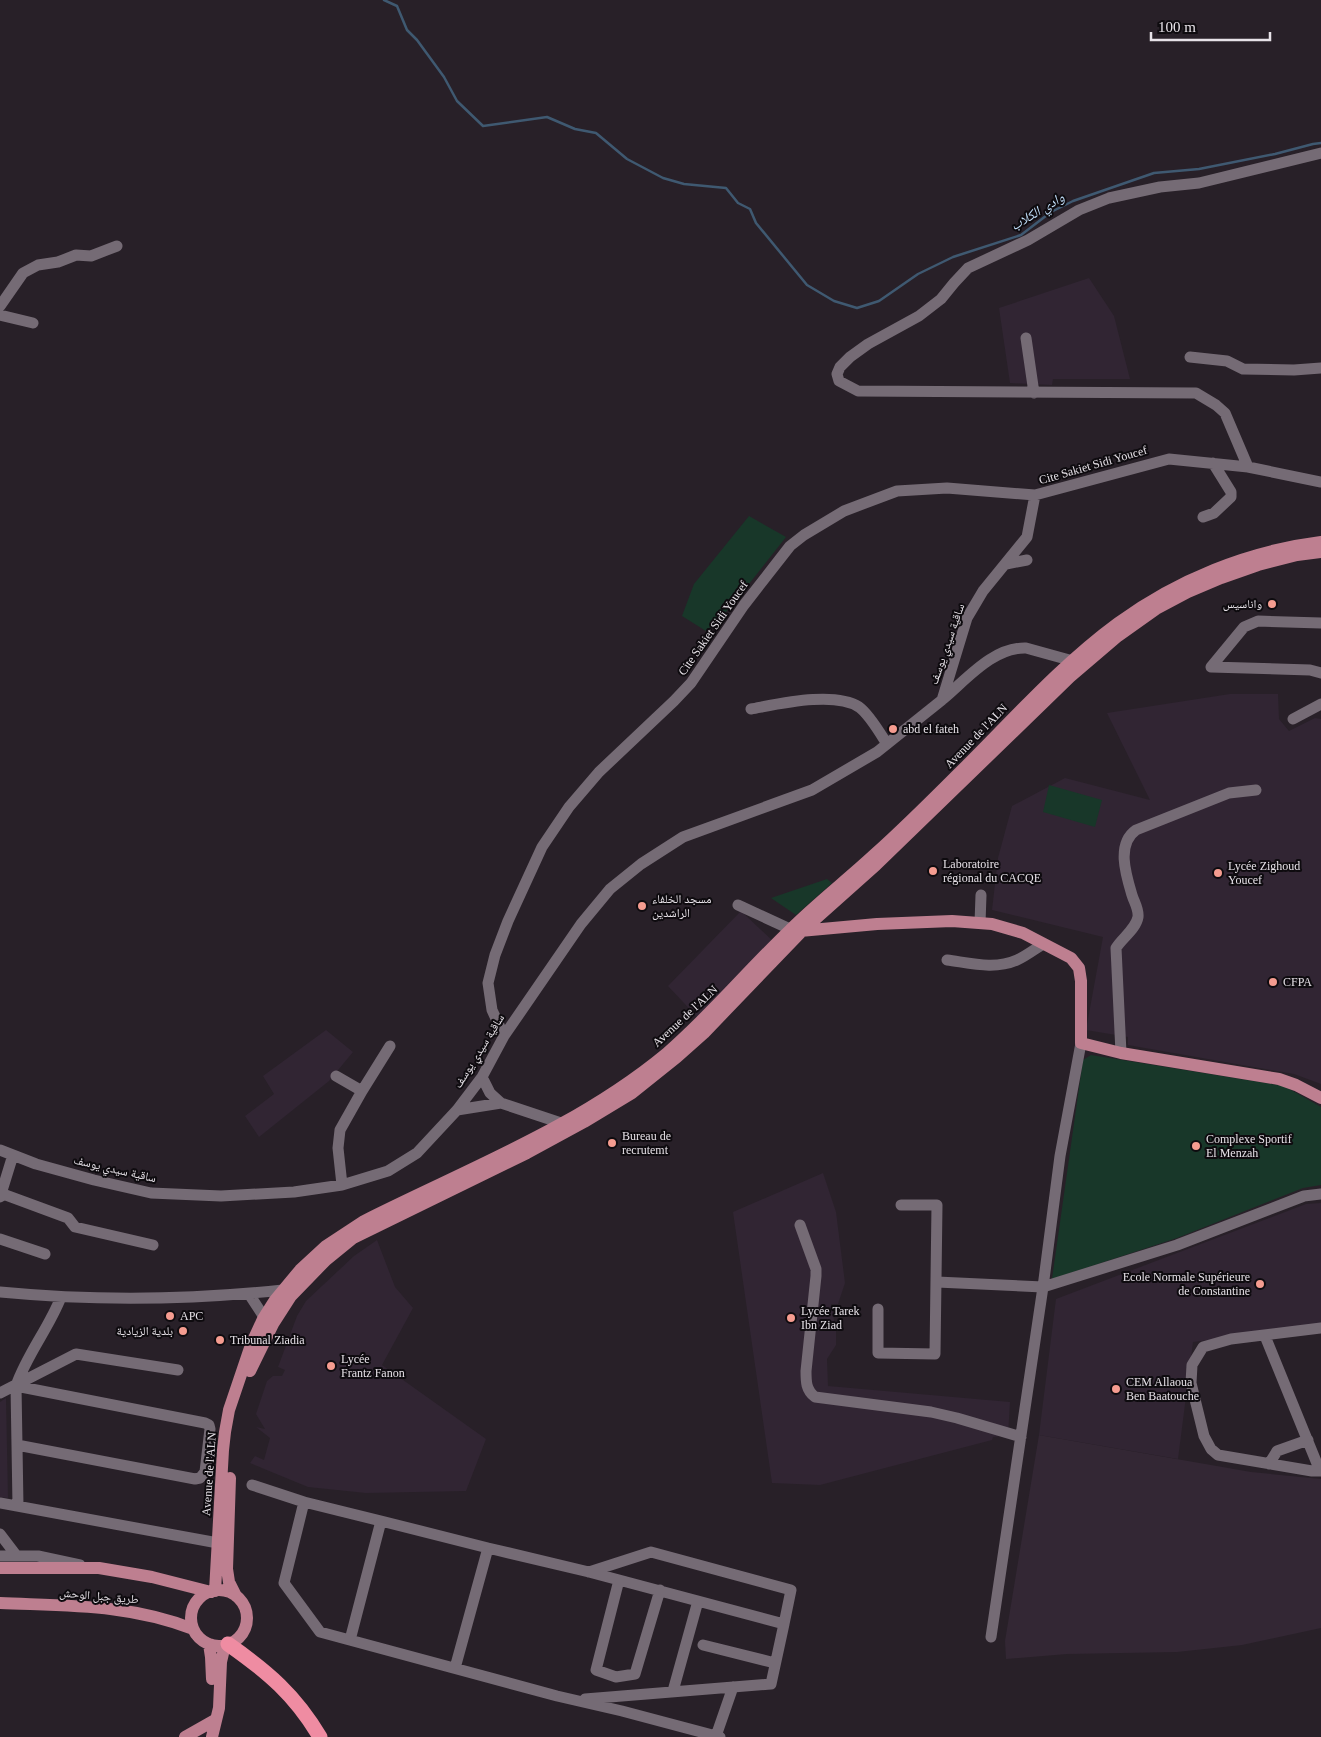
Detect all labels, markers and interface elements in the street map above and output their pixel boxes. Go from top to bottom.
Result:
scale bar [1151,10,1270,42]
text: 100 m [1158,19,1196,35]
water label: وادي الكلاب [1008,189,1069,236]
street label: Cite Sakiet Sidi Youcef [1037,443,1149,487]
street label: Cite Sakiet Sidi Youcef [675,578,751,678]
place label: واناسيس [1223,597,1262,611]
marker: واناسيس [1266,598,1278,610]
street label: ساقية سيدي يوسف [927,602,970,687]
street label: Avenue de l'ALN [942,701,1010,771]
place label: abd el fateh [903,722,959,736]
marker: abd el fateh [887,723,899,735]
place label: Laboratoire régional du CACQE [943,857,1041,885]
place label: Lycée Zighoud Youcef [1228,859,1300,887]
marker: Laboratoire régional du CACQE [927,865,939,877]
marker: Lycée Zighoud Youcef [1212,867,1224,879]
place label: مسجد الخلفاء الراشدين [652,892,711,920]
marker: مسجد الخلفاء الراشدين [636,900,648,912]
place label: CFPA [1283,975,1312,989]
marker: CFPA [1267,976,1279,988]
street label: Avenue de l'ALN [650,982,721,1050]
street label: ساقية سيدي يوسف [451,1011,510,1092]
place label: Bureau de recrutemt [622,1129,671,1157]
place label: Complexe Sportif El Menzah [1206,1132,1292,1160]
marker: Bureau de recrutemt [606,1137,618,1149]
marker: Complexe Sportif El Menzah [1190,1140,1202,1152]
street label: ساقية سيدي يوسف [72,1153,158,1188]
place label: Ecole Normale Supérieure de Constantine [1123,1270,1250,1298]
marker: Ecole Normale Supérieure de Constantine [1254,1278,1266,1290]
place label: Lycée Tarek Ibn Ziad [801,1304,860,1332]
place label: APC [180,1309,203,1323]
marker: APC [164,1310,176,1322]
marker: Lycée Tarek Ibn Ziad [785,1312,797,1324]
place label: بلدية الزيادية [117,1324,173,1338]
marker: بلدية الزيادية [177,1325,189,1337]
place label: Tribunal Ziadia [230,1333,305,1347]
marker: Tribunal Ziadia [214,1334,226,1346]
place label: Lycée Frantz Fanon [341,1352,405,1380]
marker: Lycée Frantz Fanon [325,1360,337,1372]
place label: CEM Allaoua Ben Baatouche [1126,1375,1199,1403]
marker: CEM Allaoua Ben Baatouche [1110,1383,1122,1395]
street label: Avenue de l'ALN [199,1431,219,1516]
street label: طريق جبل الوحش [59,1586,139,1607]

